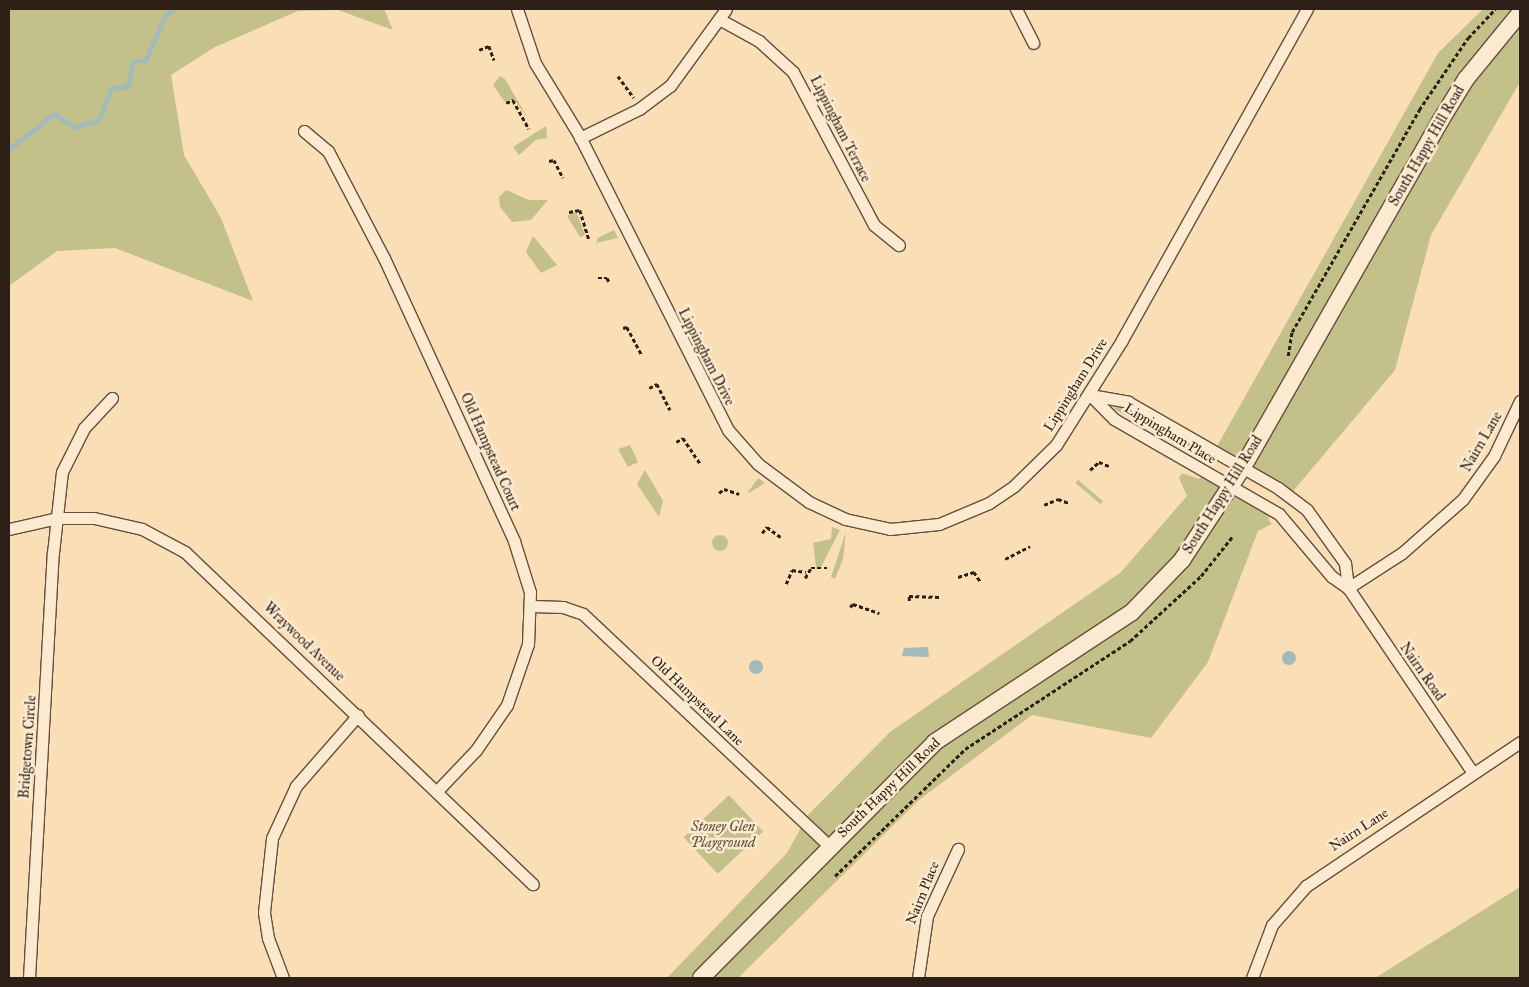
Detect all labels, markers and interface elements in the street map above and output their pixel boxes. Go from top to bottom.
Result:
street label: Lippingham Terrace [806,73,874,185]
street label: South Happy Hill Road [1386,83,1468,209]
street label: Lippingham Drive [674,306,738,408]
street label: Lippingham Drive [1041,335,1111,435]
street label: Old Hampstead Court [456,390,524,514]
street label: Lippingham Place [1121,400,1219,468]
street label: Nairn Lane [1458,409,1506,475]
street label: South Happy Hill Road [1180,433,1266,557]
street label: Wraywood Avenue [260,599,348,685]
street label: Nairn Road [1396,640,1448,704]
street label: Old Hampstead Lane [647,652,747,750]
street label: Bridgetown Circle [16,695,40,799]
street label: South Happy Hill Road [834,735,944,841]
street label: Nairn Lane [1326,805,1392,855]
park label: Stoney Glen Playground [691,819,755,852]
street label: Nairn Place [903,859,943,927]

